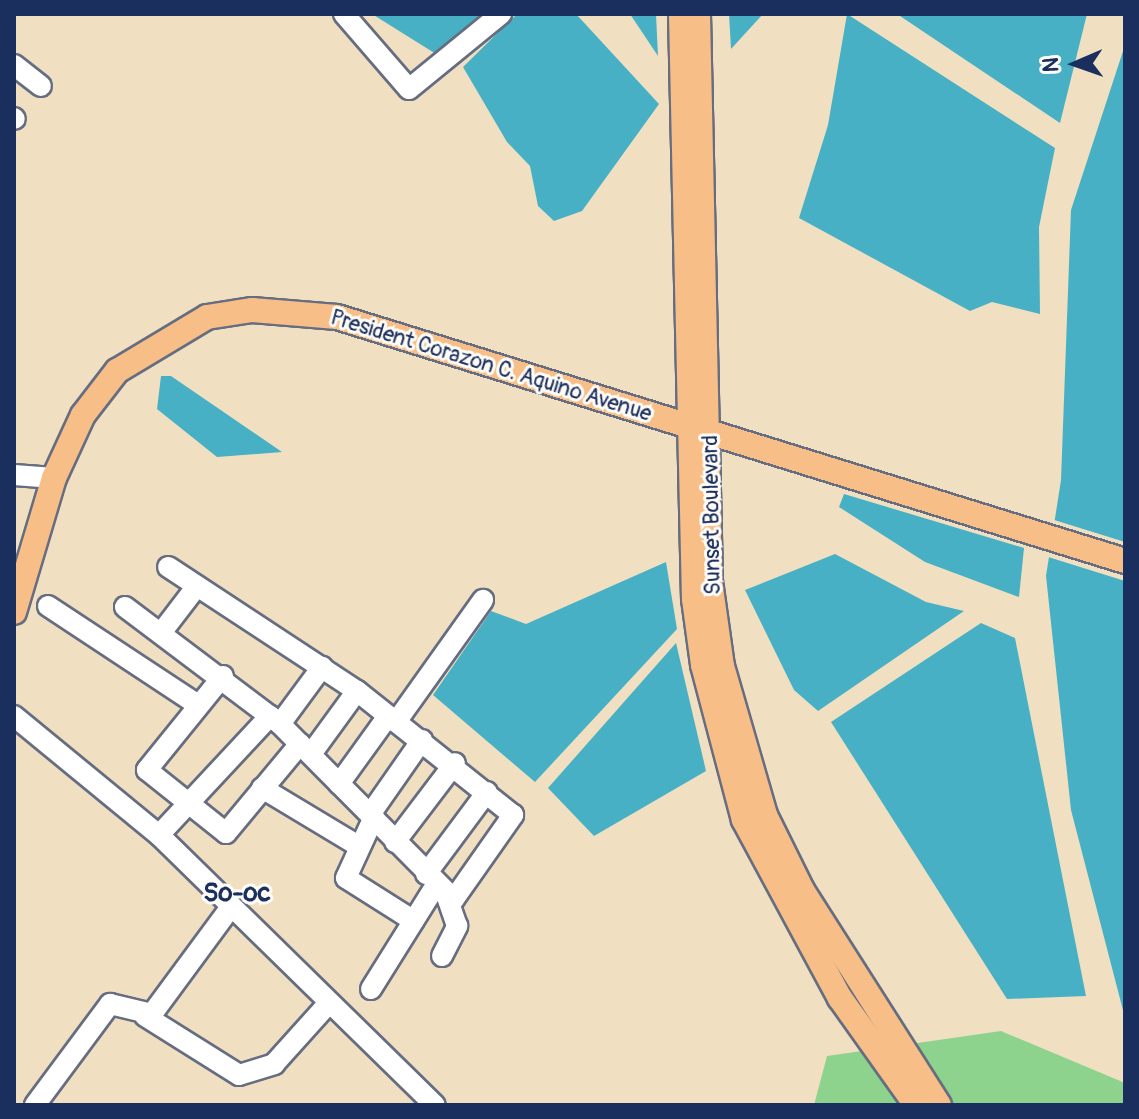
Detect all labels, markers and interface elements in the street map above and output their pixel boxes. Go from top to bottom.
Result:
north arrow [1035,24,1115,104]
text: N [1037,57,1065,73]
street label: President Corazon C. Aquino Avenue [327,304,655,428]
street label: Sunset Boulevard [697,435,727,595]
district label: So-oc [203,878,271,910]

